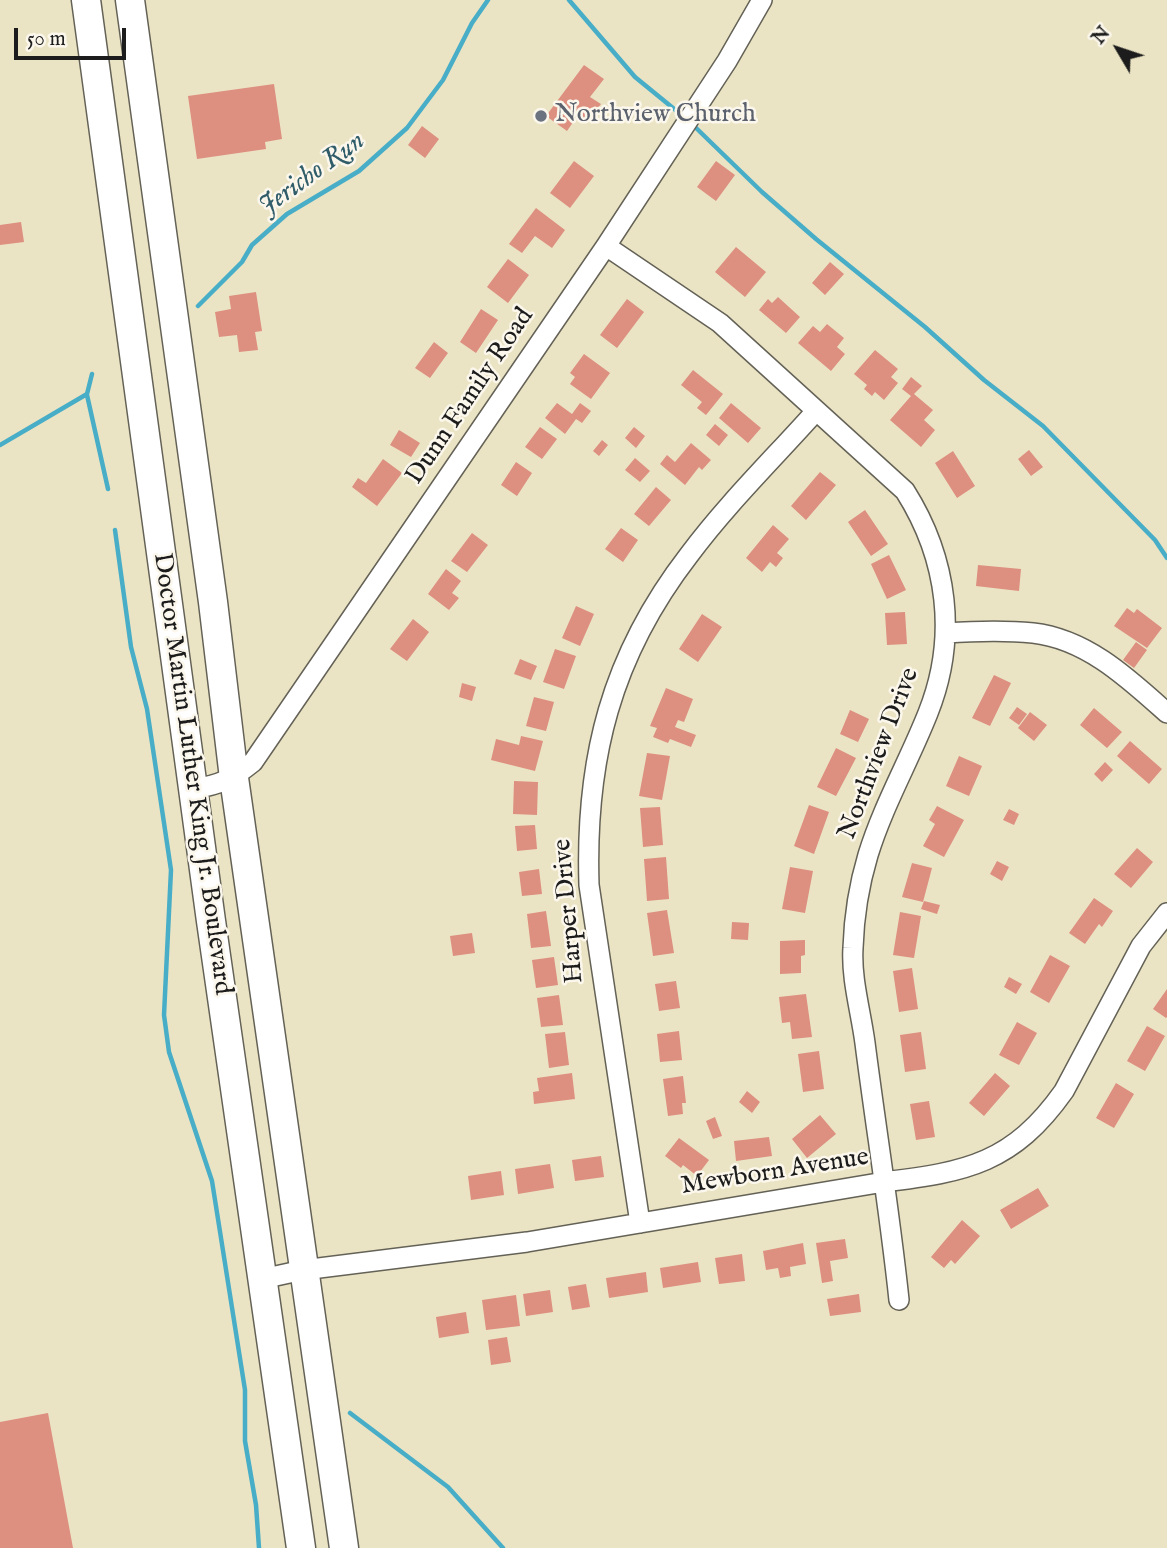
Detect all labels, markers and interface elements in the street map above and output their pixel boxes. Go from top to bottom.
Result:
scale bar [18,14,130,58]
north arrow [1083,14,1153,84]
text: N [1087,22,1116,50]
text: 50 m [27,26,66,53]
place label: Northview Church [555,100,756,132]
marker: Northview Church [533,108,549,124]
water label: Jericho Run [254,125,372,225]
street label: Dunn Family Road [400,303,542,491]
street label: Doctor Martin Luther King Jr. Boulevard [145,551,237,997]
street label: Northview Drive [833,664,927,844]
street label: Harper Drive [548,837,592,985]
street label: Mewborn Avenue [679,1143,871,1203]

